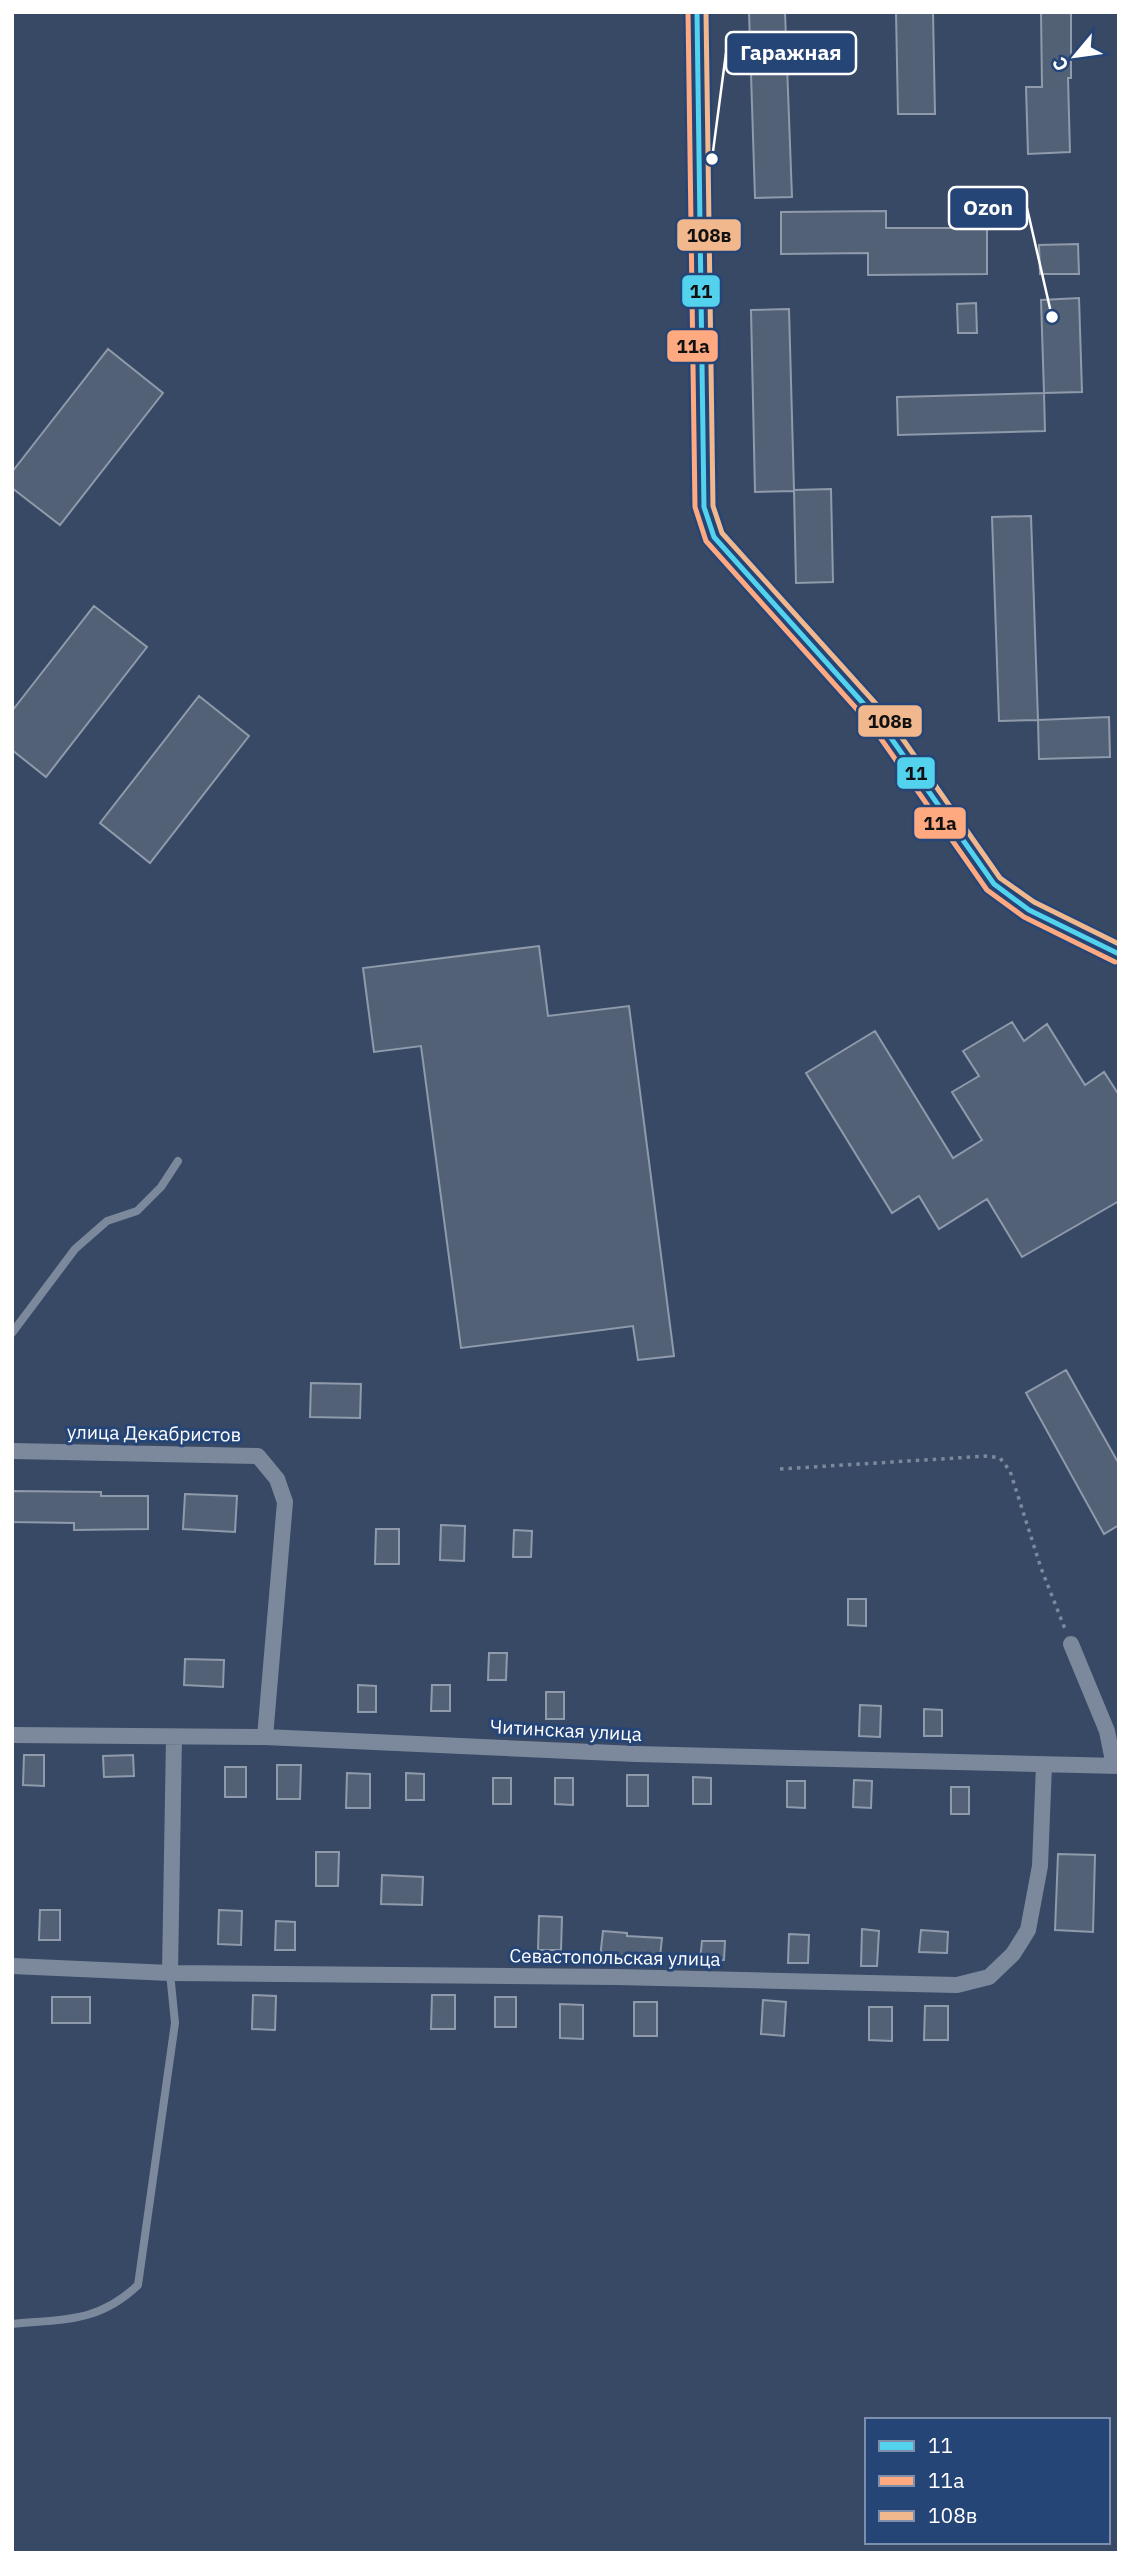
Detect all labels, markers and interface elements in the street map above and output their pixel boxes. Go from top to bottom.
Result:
north arrow [1040,21,1110,91]
callout: Гаражная [726,32,856,74]
text: Гаражная [740,38,842,66]
text: С [1047,53,1074,75]
callout: Ozon [949,187,1027,229]
text: Ozon [963,193,1013,221]
line badge: 108в [676,218,742,252]
text: 108в [686,223,732,247]
line badge: 11 [681,274,721,308]
text: 11 [690,279,713,303]
line badge: 11а [666,329,719,363]
text: 11а [676,334,710,358]
line badge: 108в [857,704,923,738]
text: 108в [867,709,913,733]
line badge: 11 [896,756,936,790]
text: 11 [905,761,928,785]
line badge: 11а [913,806,967,840]
text: 11а [923,811,957,835]
street label: улица Декабристов [67,1419,241,1447]
street label: Читинская улица [489,1714,643,1746]
street label: Севастопольская улица [509,1943,721,1971]
legend [865,2418,1110,2544]
text: 11 [928,2431,953,2459]
text: 11а [928,2466,964,2494]
text: 108в [928,2501,978,2529]

